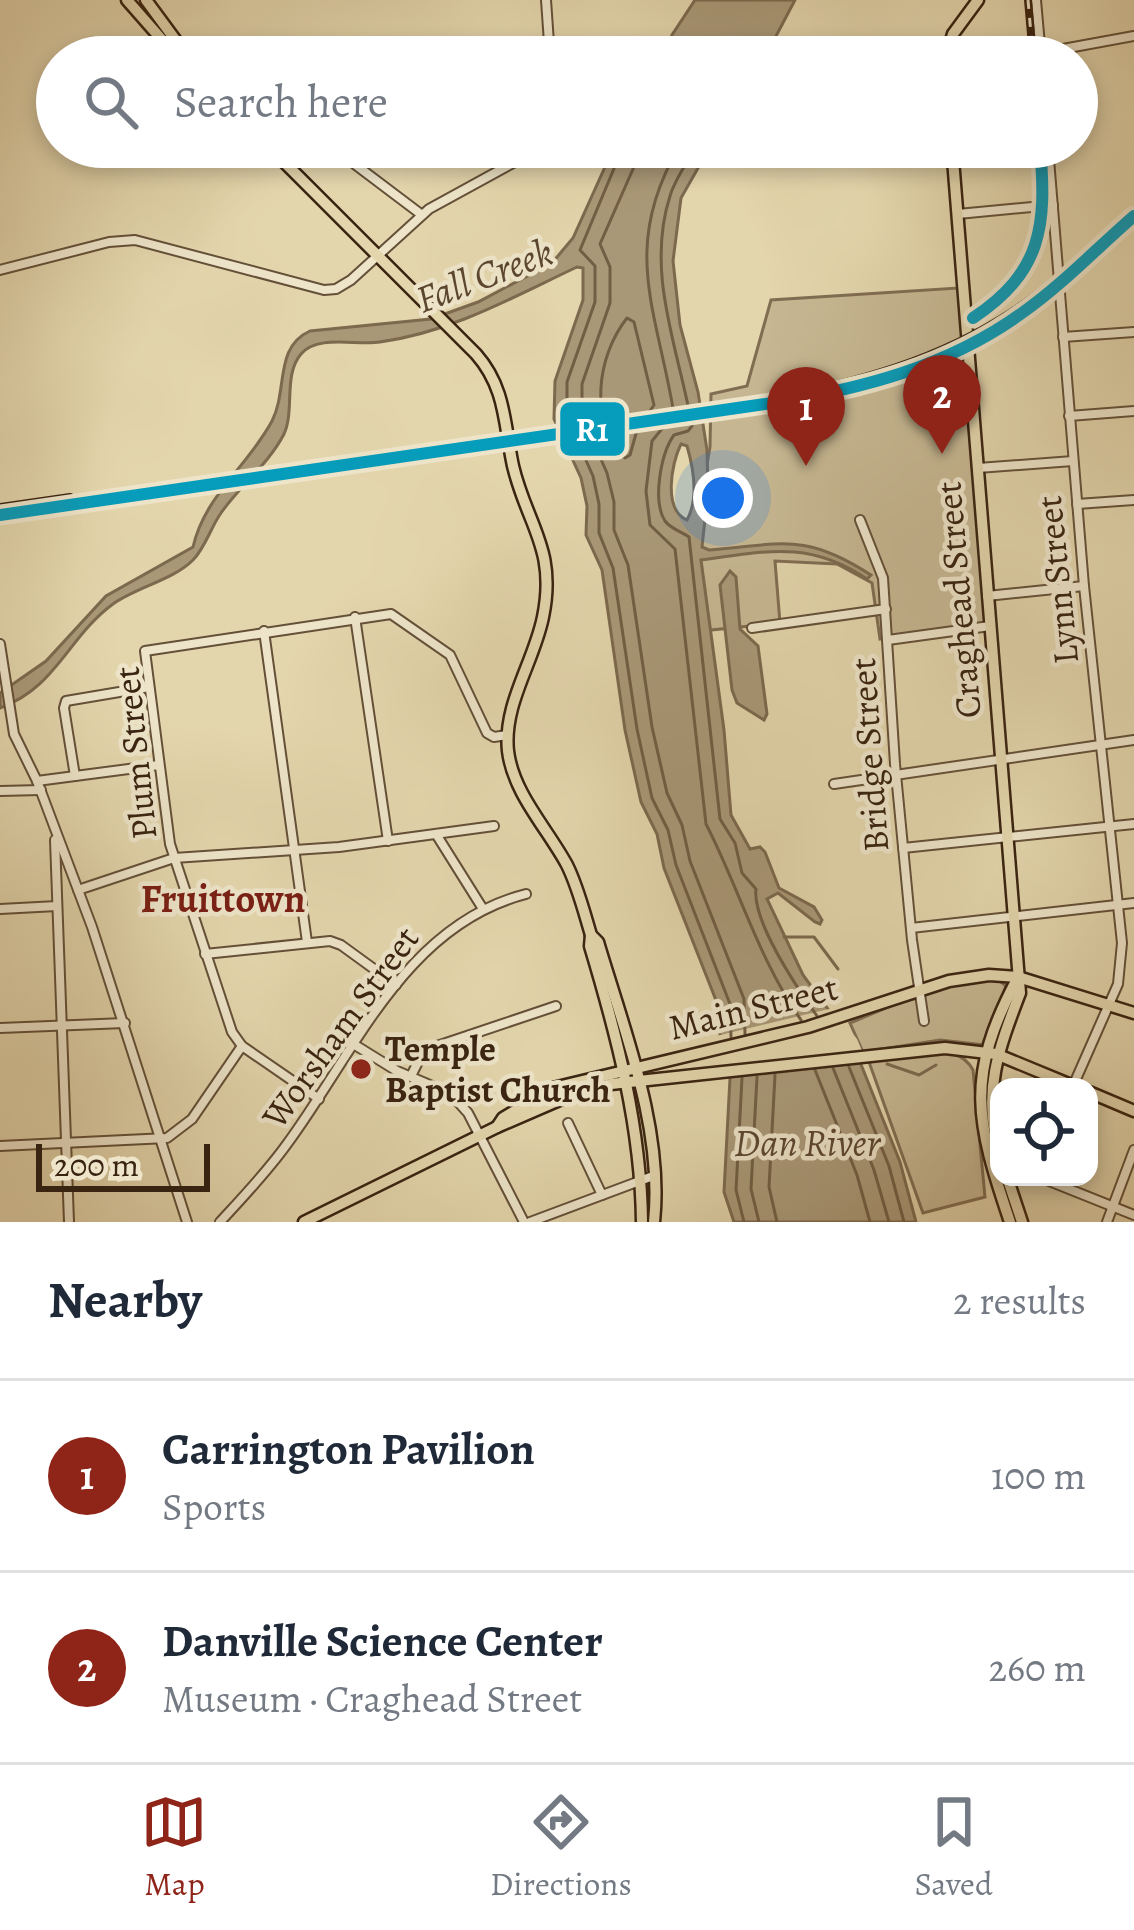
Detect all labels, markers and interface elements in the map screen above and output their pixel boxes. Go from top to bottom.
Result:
search box [36,36,1098,168]
icon: search [78,69,144,135]
text: Search here [174,71,388,133]
water label: Fall Creek [408,225,560,325]
pin: 2 [903,355,981,454]
pin: 1 [767,367,845,466]
line badge: R1 [558,400,627,458]
text: R1 [576,407,609,452]
your location [693,468,753,528]
street label: Craghead Street [923,480,993,720]
street label: Lynn Street [1024,493,1090,667]
street label: Bridge Street [838,656,900,854]
street label: Plum Street [102,664,168,842]
district label: Fruittown [141,872,305,925]
street label: Worsham Street [249,916,430,1139]
street label: Main Street [663,962,843,1052]
place label: Temple Baptist Church [385,1024,611,1114]
marker: Temple Baptist Church [348,1056,374,1082]
map controls [990,1078,1098,1186]
button: locate [990,1078,1098,1186]
water label: Dan River [734,1116,882,1169]
scale bar [36,1138,210,1191]
text: 200 m [54,1142,139,1187]
text: Nearby [48,1265,202,1335]
text: 2 results [953,1274,1086,1327]
text: Carrington Pavilion [162,1418,535,1480]
text: 1 [80,1449,94,1502]
text: 100 m [991,1449,1086,1502]
text: Sports [162,1480,266,1533]
text: Danville Science Center [162,1610,603,1672]
text: 2 [78,1641,96,1694]
text: 260 m [988,1641,1086,1694]
text: Museum · Craghead Street [162,1672,582,1725]
tab: Map [141,1789,207,1906]
tab: Directions [490,1789,632,1906]
tab: Saved [914,1789,993,1906]

